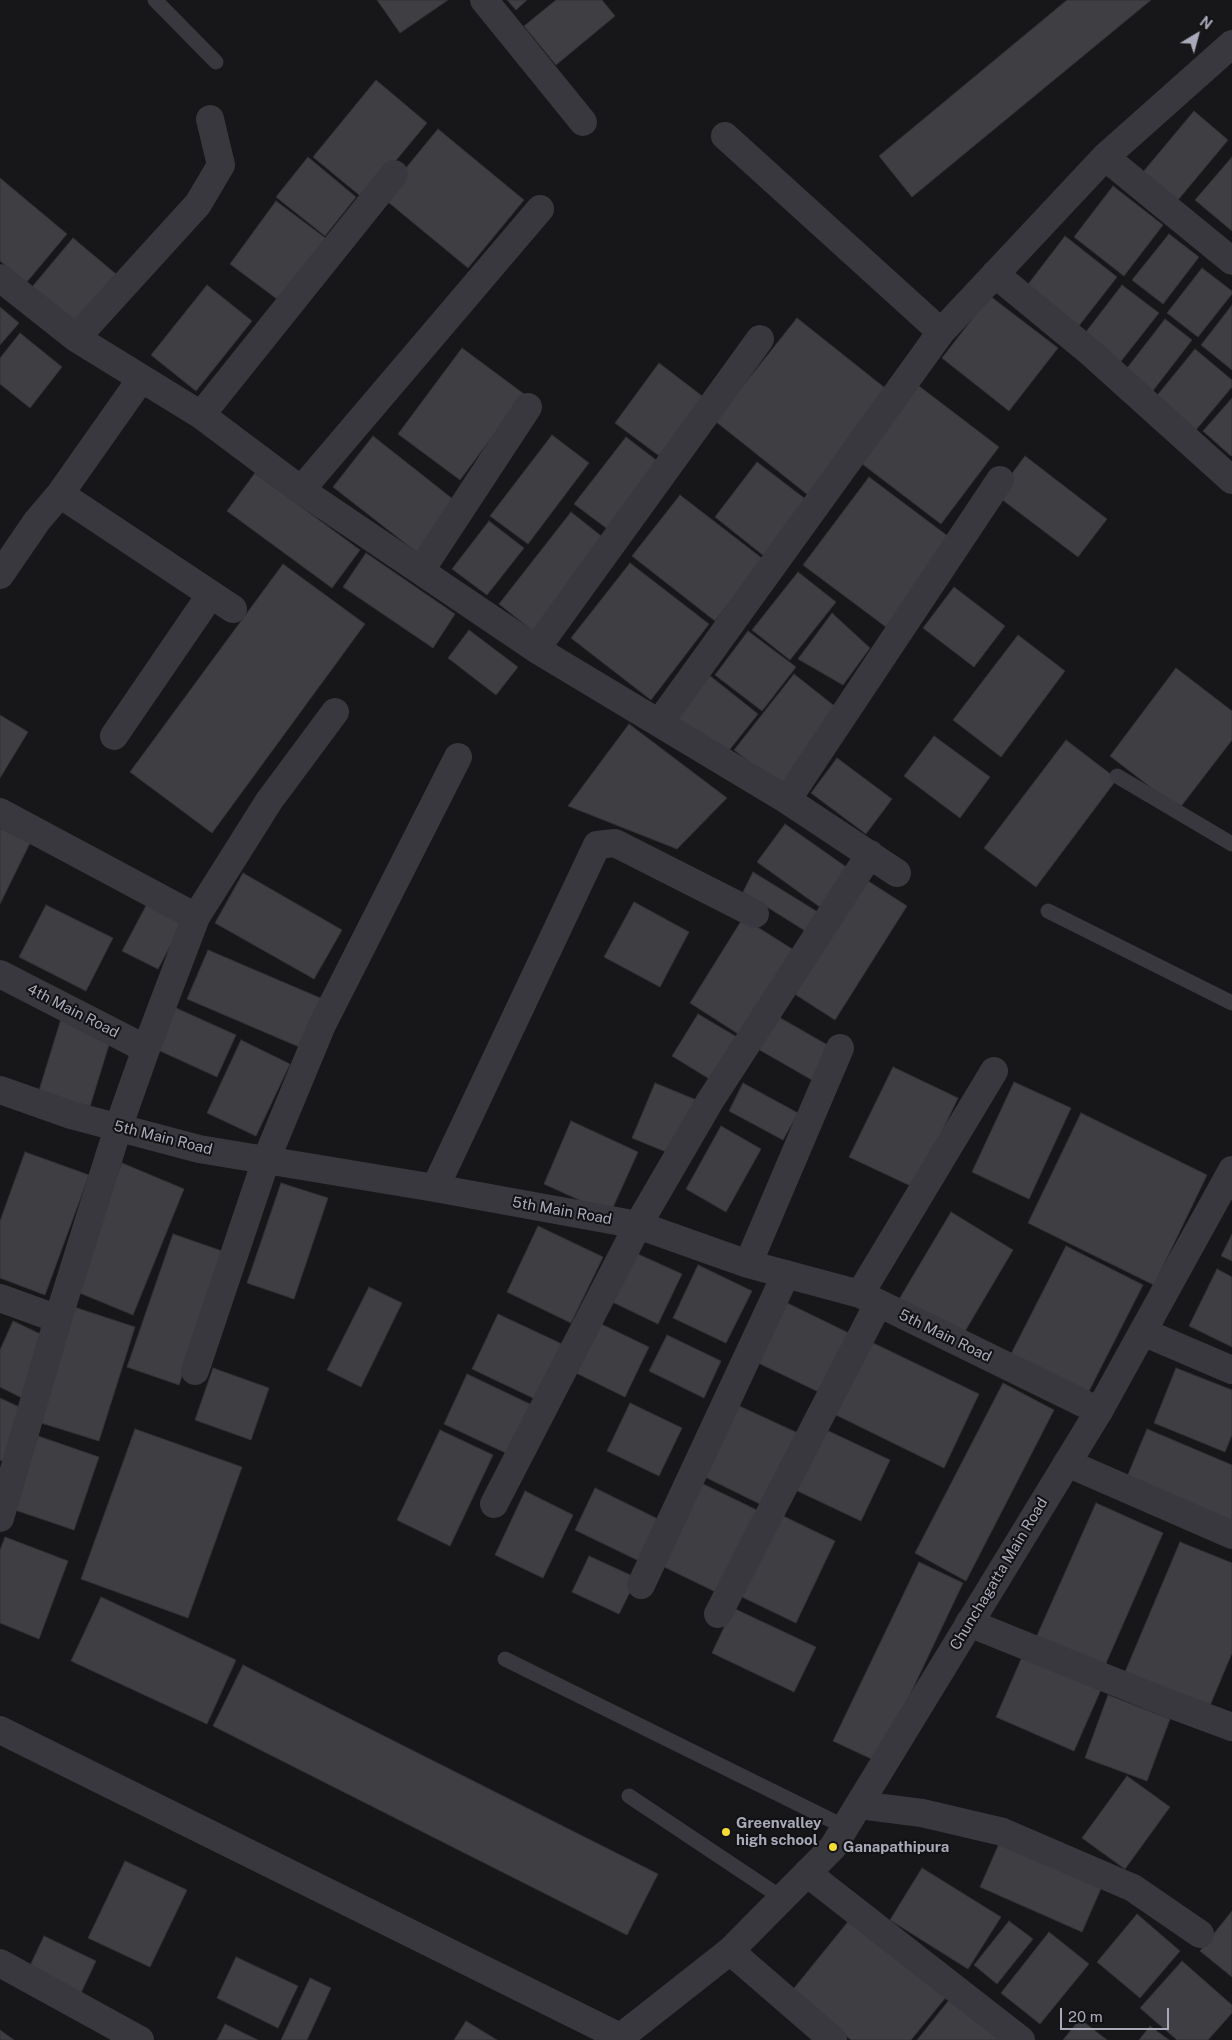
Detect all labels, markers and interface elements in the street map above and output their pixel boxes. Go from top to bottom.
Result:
north arrow [1172,10,1222,60]
text: N [1197,13,1215,33]
street label: 4th Main Road [24,980,122,1042]
street label: 5th Main Road [112,1117,214,1159]
street label: 5th Main Road [511,1193,613,1229]
street label: 5th Main Road [896,1306,994,1366]
street label: Chunchagatta Main Road [946,1495,1052,1653]
place label: Greenvalley high school [736,1814,822,1849]
marker: Greenvalley high school [720,1826,732,1838]
place label: Ganapathipura [843,1838,949,1856]
marker: Ganapathipura [827,1841,839,1853]
scale bar [1062,1998,1171,2030]
text: 20 m [1068,2008,1103,2025]

